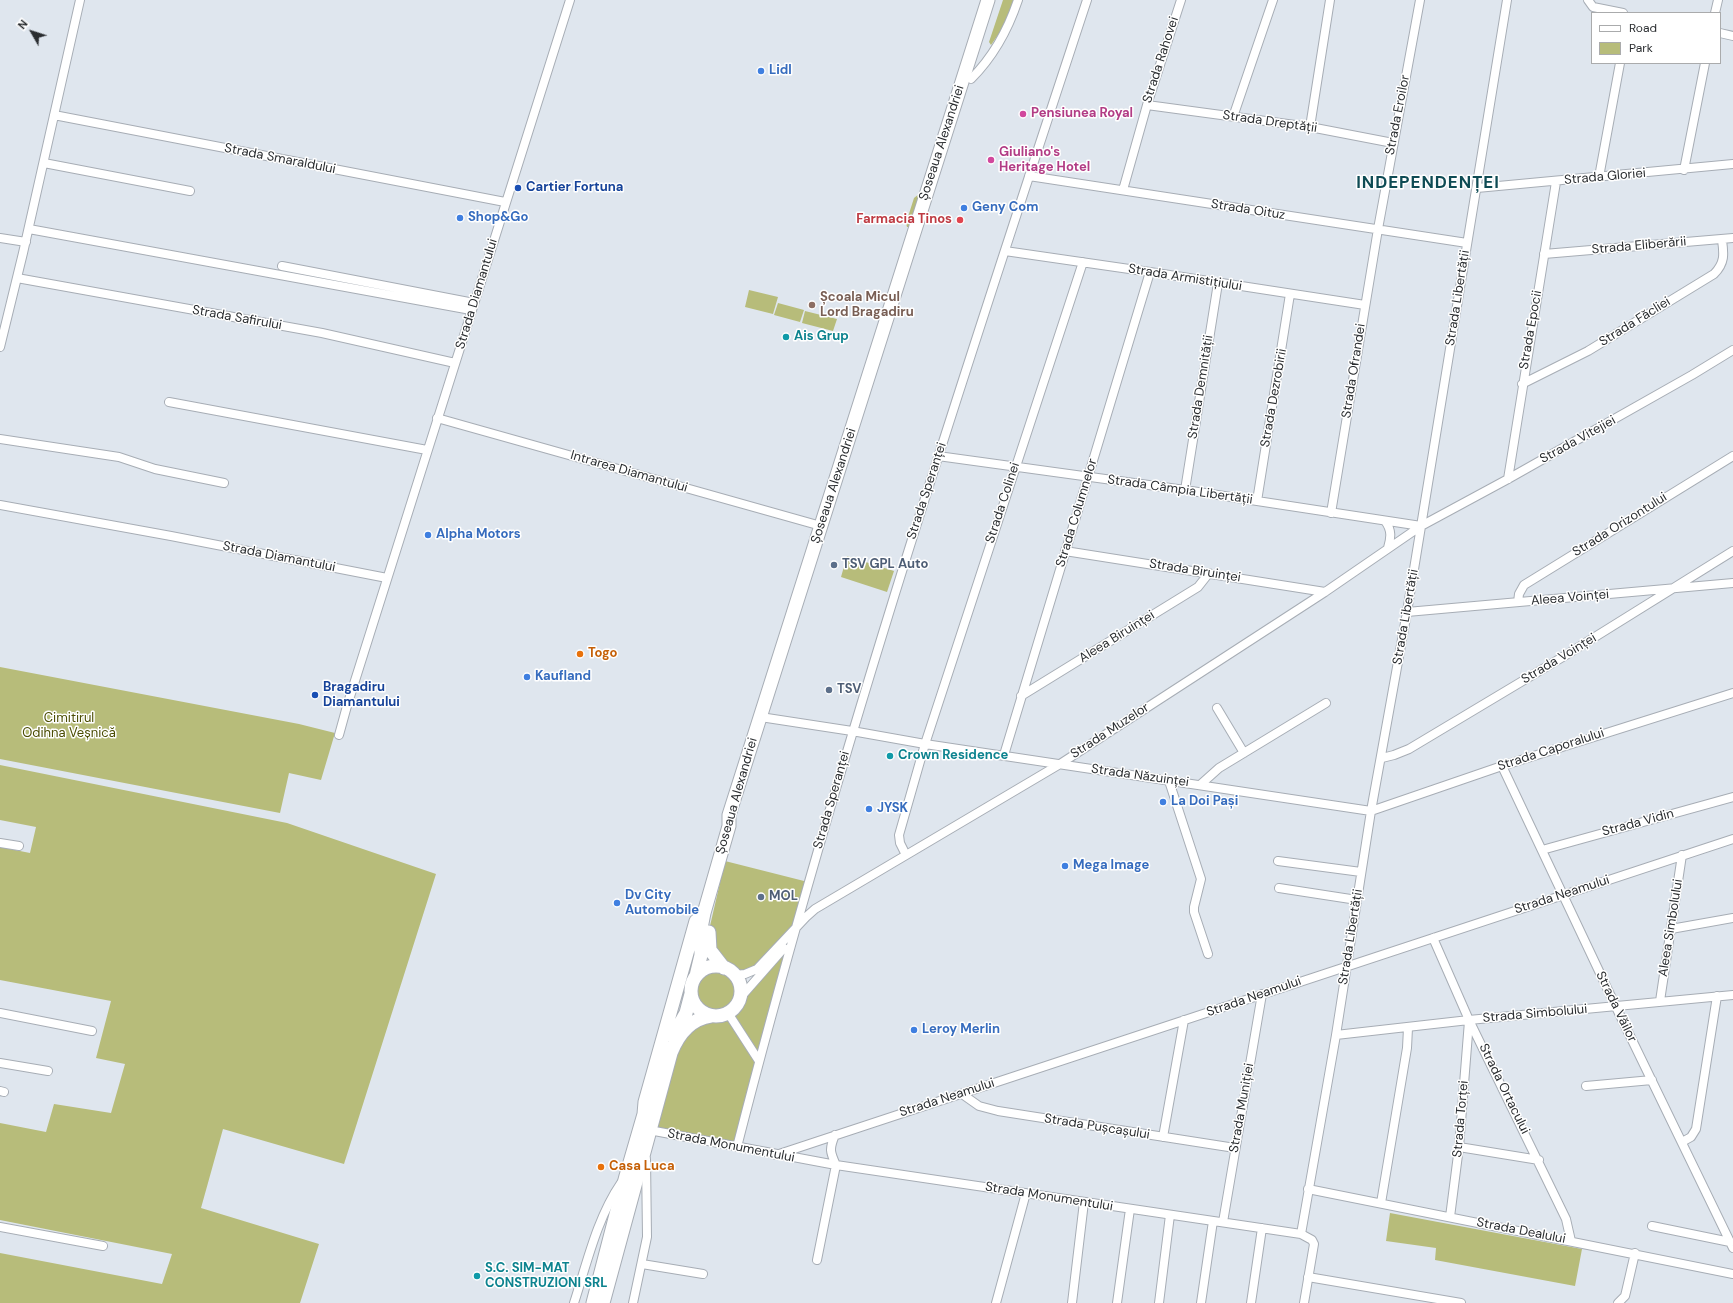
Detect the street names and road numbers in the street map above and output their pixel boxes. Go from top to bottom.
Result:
street label: Strada Rahovei [1140,15,1182,105]
street label: Strada Eroilor [1383,74,1413,156]
street label: Șoseaua Alexandriei [916,83,968,203]
street label: Strada Dreptății [1222,108,1318,136]
street label: Strada Smaraldului [223,141,337,177]
street label: Strada Gloriei [1563,166,1647,188]
street label: Strada Oituz [1210,196,1286,224]
street label: Strada Eliberării [1591,234,1687,258]
street label: Strada Diamantului [453,237,501,351]
street label: Strada Libertății [1443,249,1473,347]
street label: Strada Armistițiului [1127,261,1243,295]
street label: Strada Epocii [1516,289,1546,371]
street label: Strada Făcliei [1597,294,1673,350]
street label: Strada Safirului [191,302,283,334]
street label: Strada Ofrandei [1339,323,1369,419]
street label: Strada Demnității [1185,334,1217,440]
street label: Strada Dezrobirii [1258,347,1290,449]
street label: Strada Vitejiei [1537,413,1619,467]
street label: Șoseaua Alexandriei [808,426,860,546]
street label: Strada Speranței [904,441,950,541]
street label: Intrarea Diamantului [569,448,689,496]
street label: Strada Columnelor [1053,457,1101,569]
street label: Strada Colinei [983,461,1023,545]
street label: Strada Câmpia Libertății [1106,472,1254,508]
street label: Strada Orizontului [1570,490,1670,560]
street label: Strada Diamantului [221,538,337,576]
street label: Strada Biruinței [1148,556,1242,586]
street label: Strada Libertății [1390,568,1422,666]
street label: Aleea Voinței [1530,587,1610,609]
street label: Aleea Biruinței [1076,608,1158,666]
street label: Strada Voinței [1519,630,1599,688]
street label: Strada Muzelor [1068,700,1152,762]
street label: Strada Caporalului [1496,725,1606,775]
street label: Șoseaua Alexandriei [713,736,761,856]
street label: Strada Speranței [811,749,853,851]
street label: Strada Năzuinței [1090,761,1190,791]
street label: Strada Vidin [1600,806,1676,840]
street label: Strada Neamului [1512,872,1612,918]
street label: Aleea Simbolului [1656,878,1686,978]
street label: Strada Libertății [1336,888,1366,986]
street label: Strada Văilor [1592,969,1640,1045]
street label: Strada Neamului [1205,973,1303,1021]
street label: Strada Simbolului [1482,1002,1588,1026]
street label: Strada Ortacului [1475,1041,1533,1137]
street label: Strada Muniției [1226,1062,1258,1154]
street label: Strada Neamului [897,1075,997,1121]
street label: Strada Torței [1450,1080,1472,1158]
street label: Strada Pușcașului [1043,1111,1151,1143]
street label: Strada Monumentului [666,1126,796,1166]
street label: Strada Monumentului [984,1179,1114,1215]
street label: Strada Dealului [1475,1215,1567,1247]

